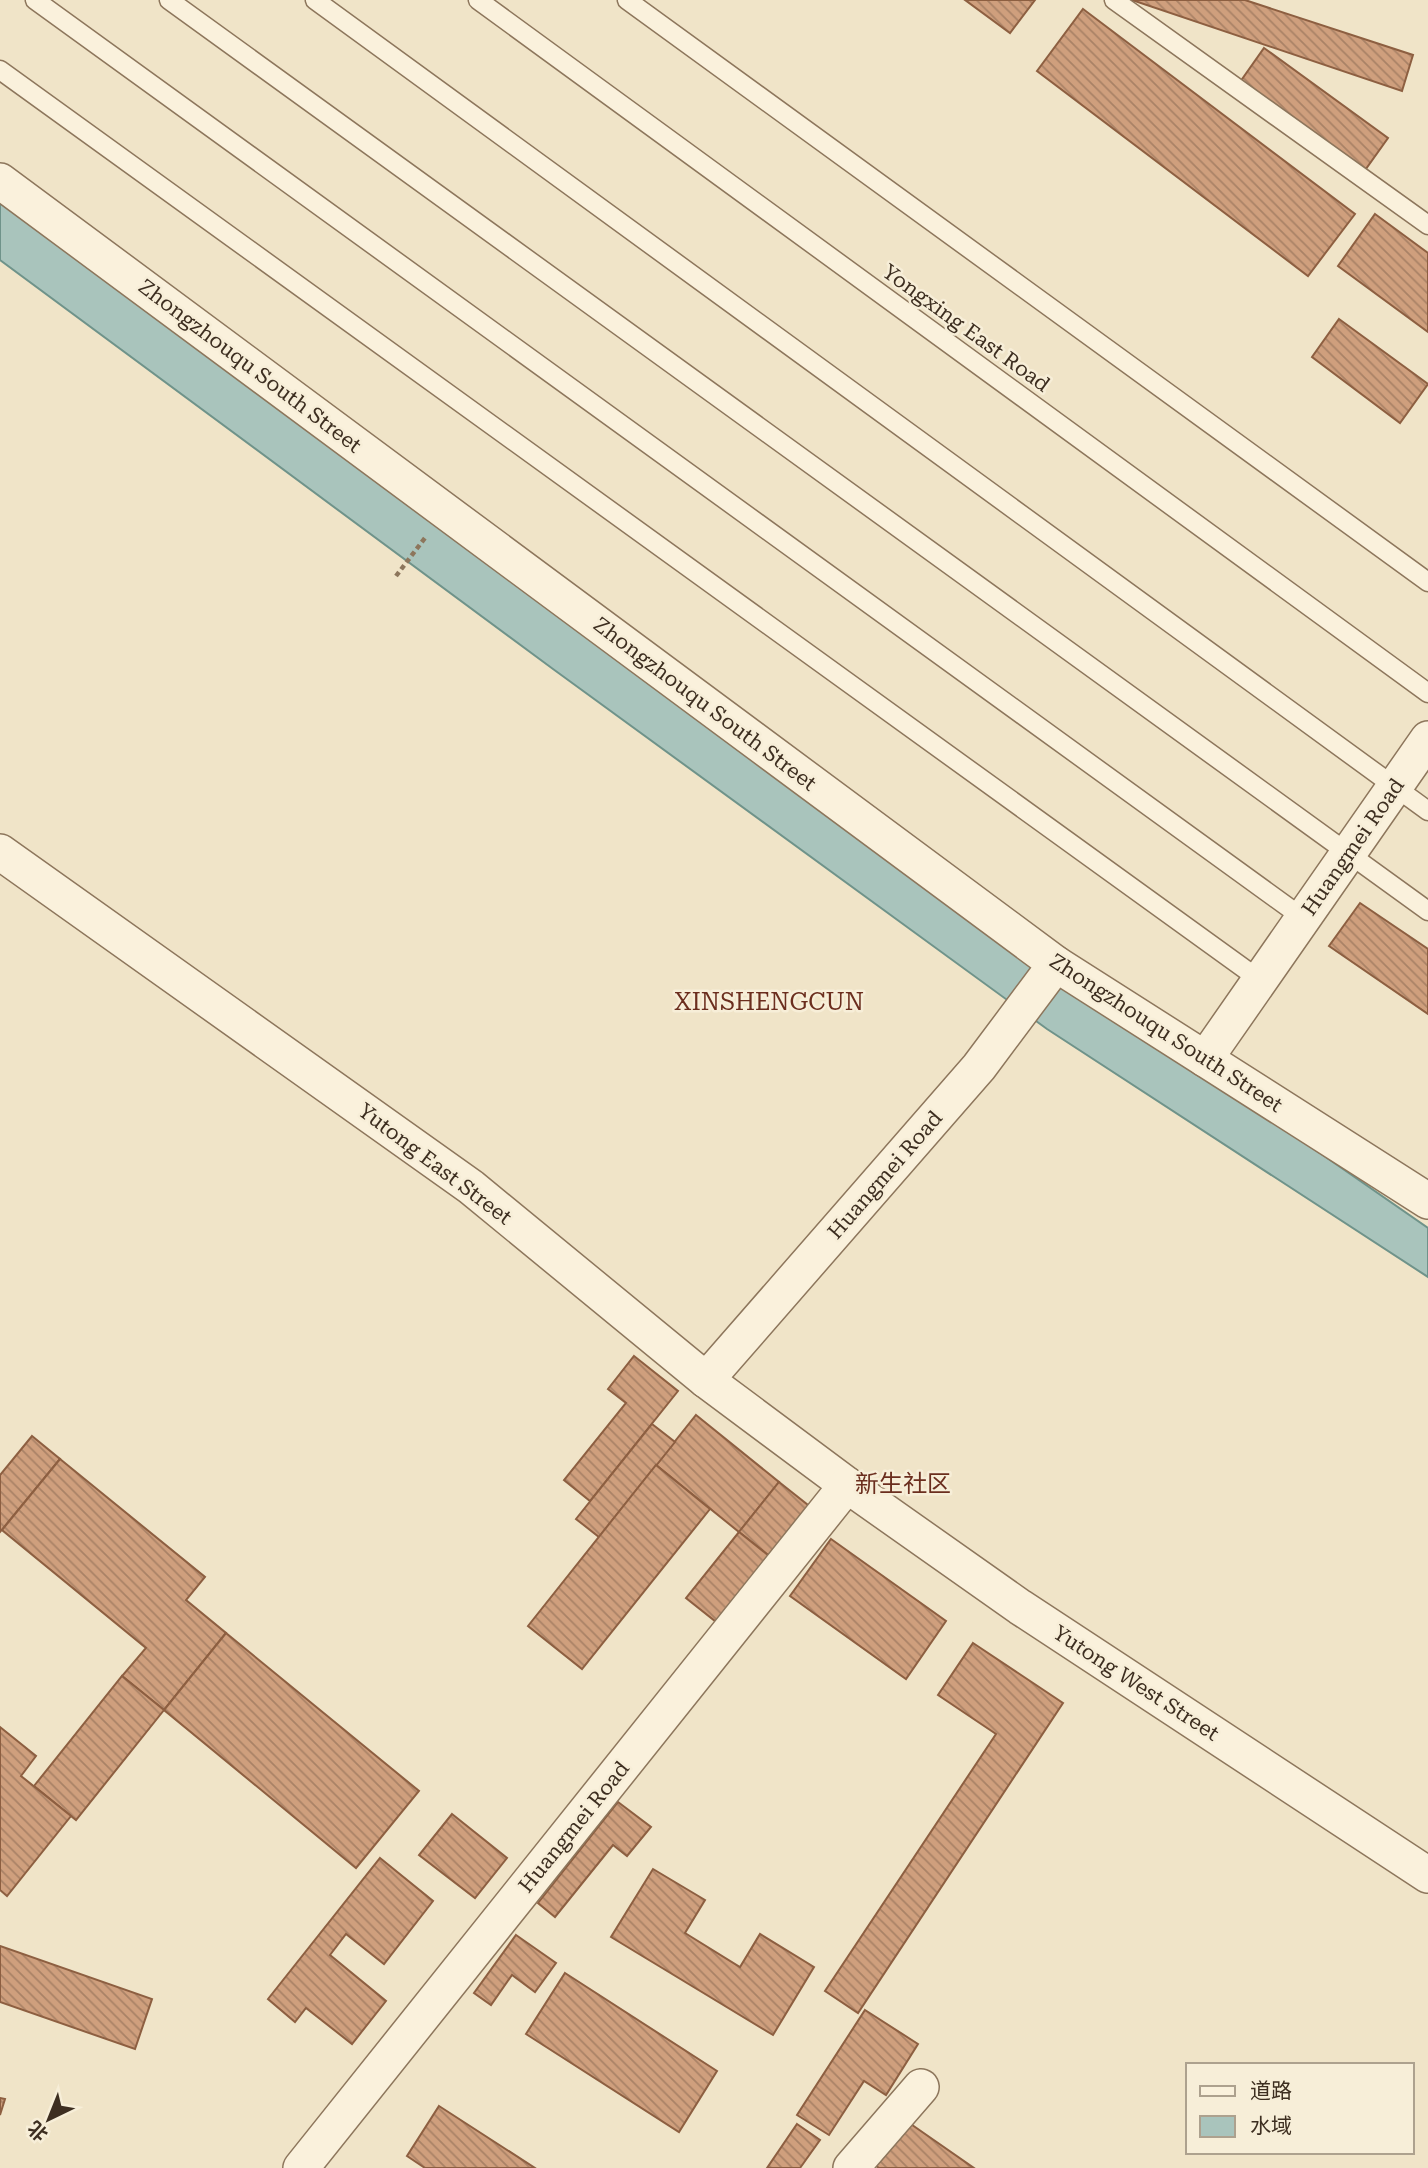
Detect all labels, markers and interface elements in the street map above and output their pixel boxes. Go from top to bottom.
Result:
street label: Yongxing East Road [878,259,1055,397]
street label: Zhongzhouqu South Street [134,274,366,458]
street label: Zhongzhouqu South Street [589,612,821,796]
street label: Huangmei Road [1297,773,1409,920]
street label: Zhongzhouqu South Street [1045,949,1287,1117]
district label: XINSHENGCUN [674,988,864,1016]
street label: Yutong East Street [354,1098,517,1230]
street label: Huangmei Road [823,1106,947,1244]
district label: 新生社区 [855,1470,951,1498]
street label: Yutong West Street [1049,1620,1224,1746]
street label: Huangmei Road [514,1756,635,1897]
legend [1186,2063,1414,2154]
text: 道路 [1250,2079,1292,2103]
north arrow [14,2084,84,2154]
text: 水域 [1250,2114,1292,2138]
text: 北 [23,2116,53,2146]

